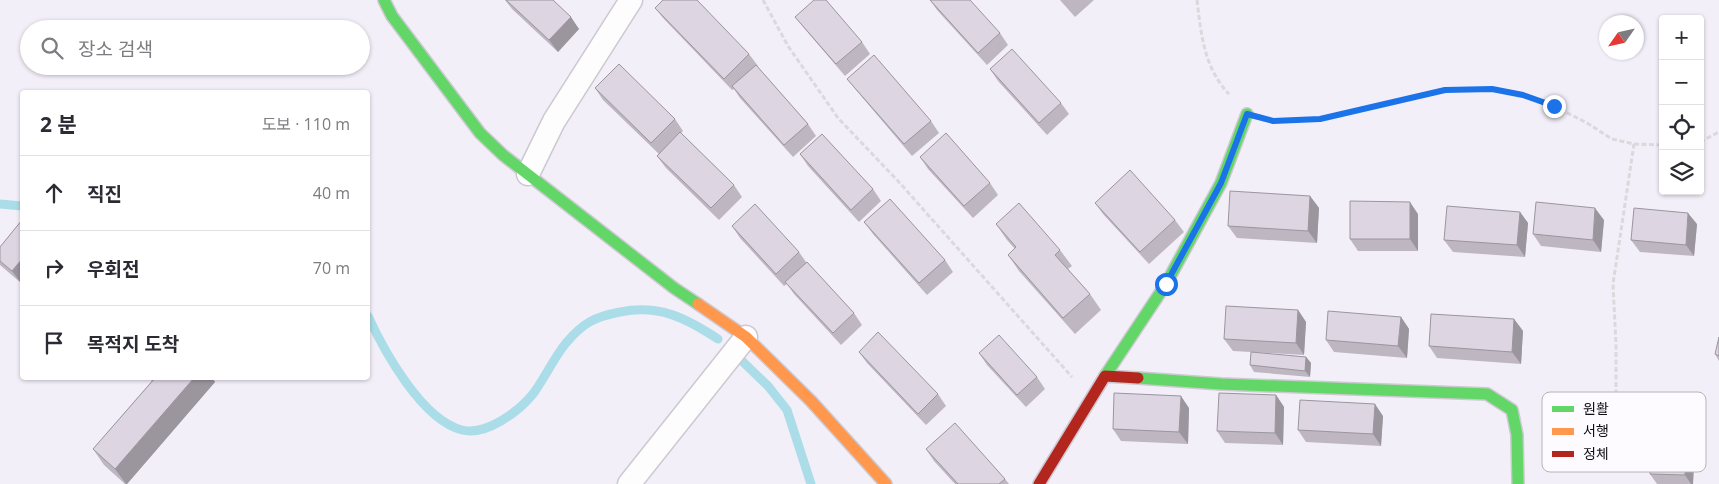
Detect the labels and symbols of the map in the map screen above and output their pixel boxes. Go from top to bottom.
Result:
north arrow [1599,15,1644,60]
route end [1543,95,1566,118]
route start [1155,273,1178,296]
legend [1542,392,1706,472]
text: 원활 [1583,399,1609,418]
text: 서행 [1583,421,1609,440]
text: 정체 [1583,444,1609,463]

